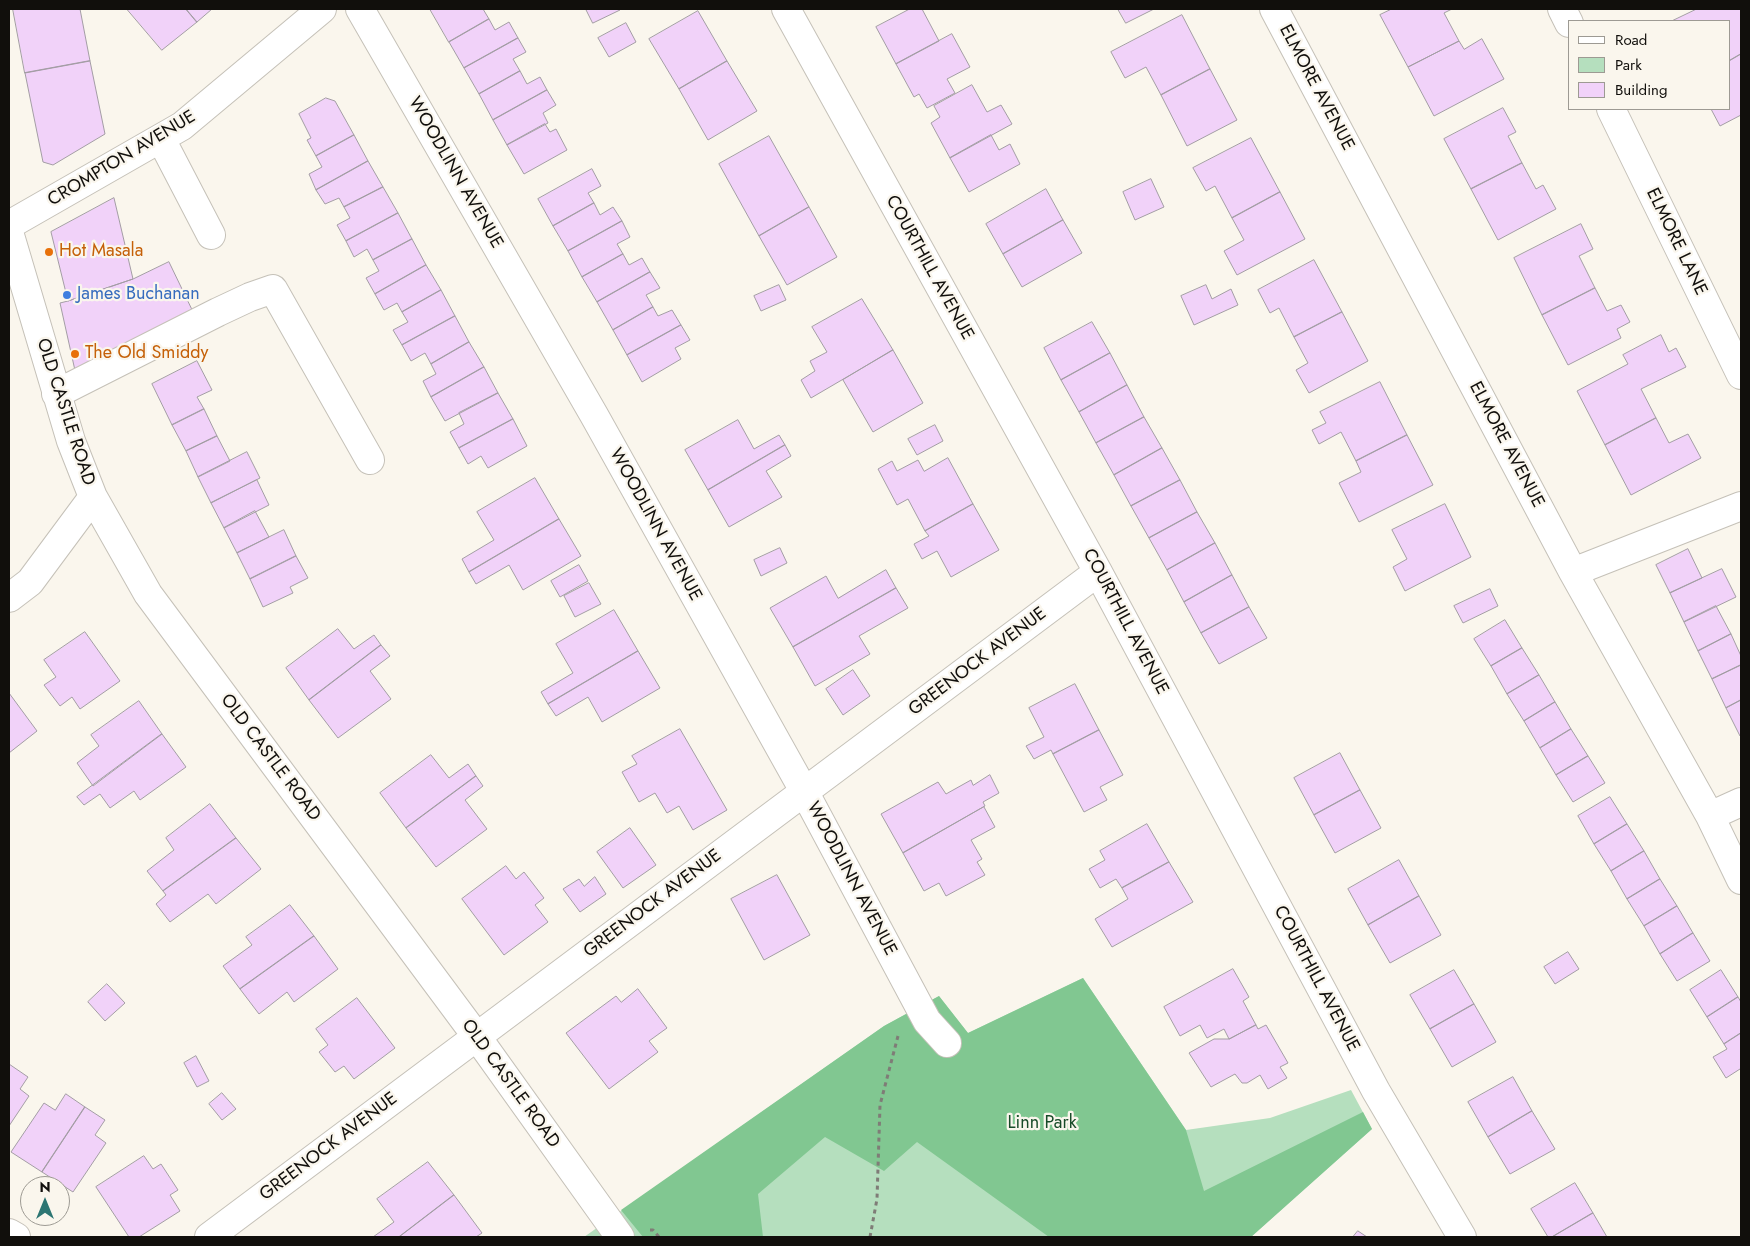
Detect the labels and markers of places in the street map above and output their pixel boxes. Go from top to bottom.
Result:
place label: Hot Masala [59,241,143,263]
marker: Hot Masala [43,246,55,258]
place label: James Buchanan [77,284,200,306]
marker: James Buchanan [61,289,73,301]
place label: The Old Smiddy [85,343,209,365]
marker: The Old Smiddy [69,348,81,360]

